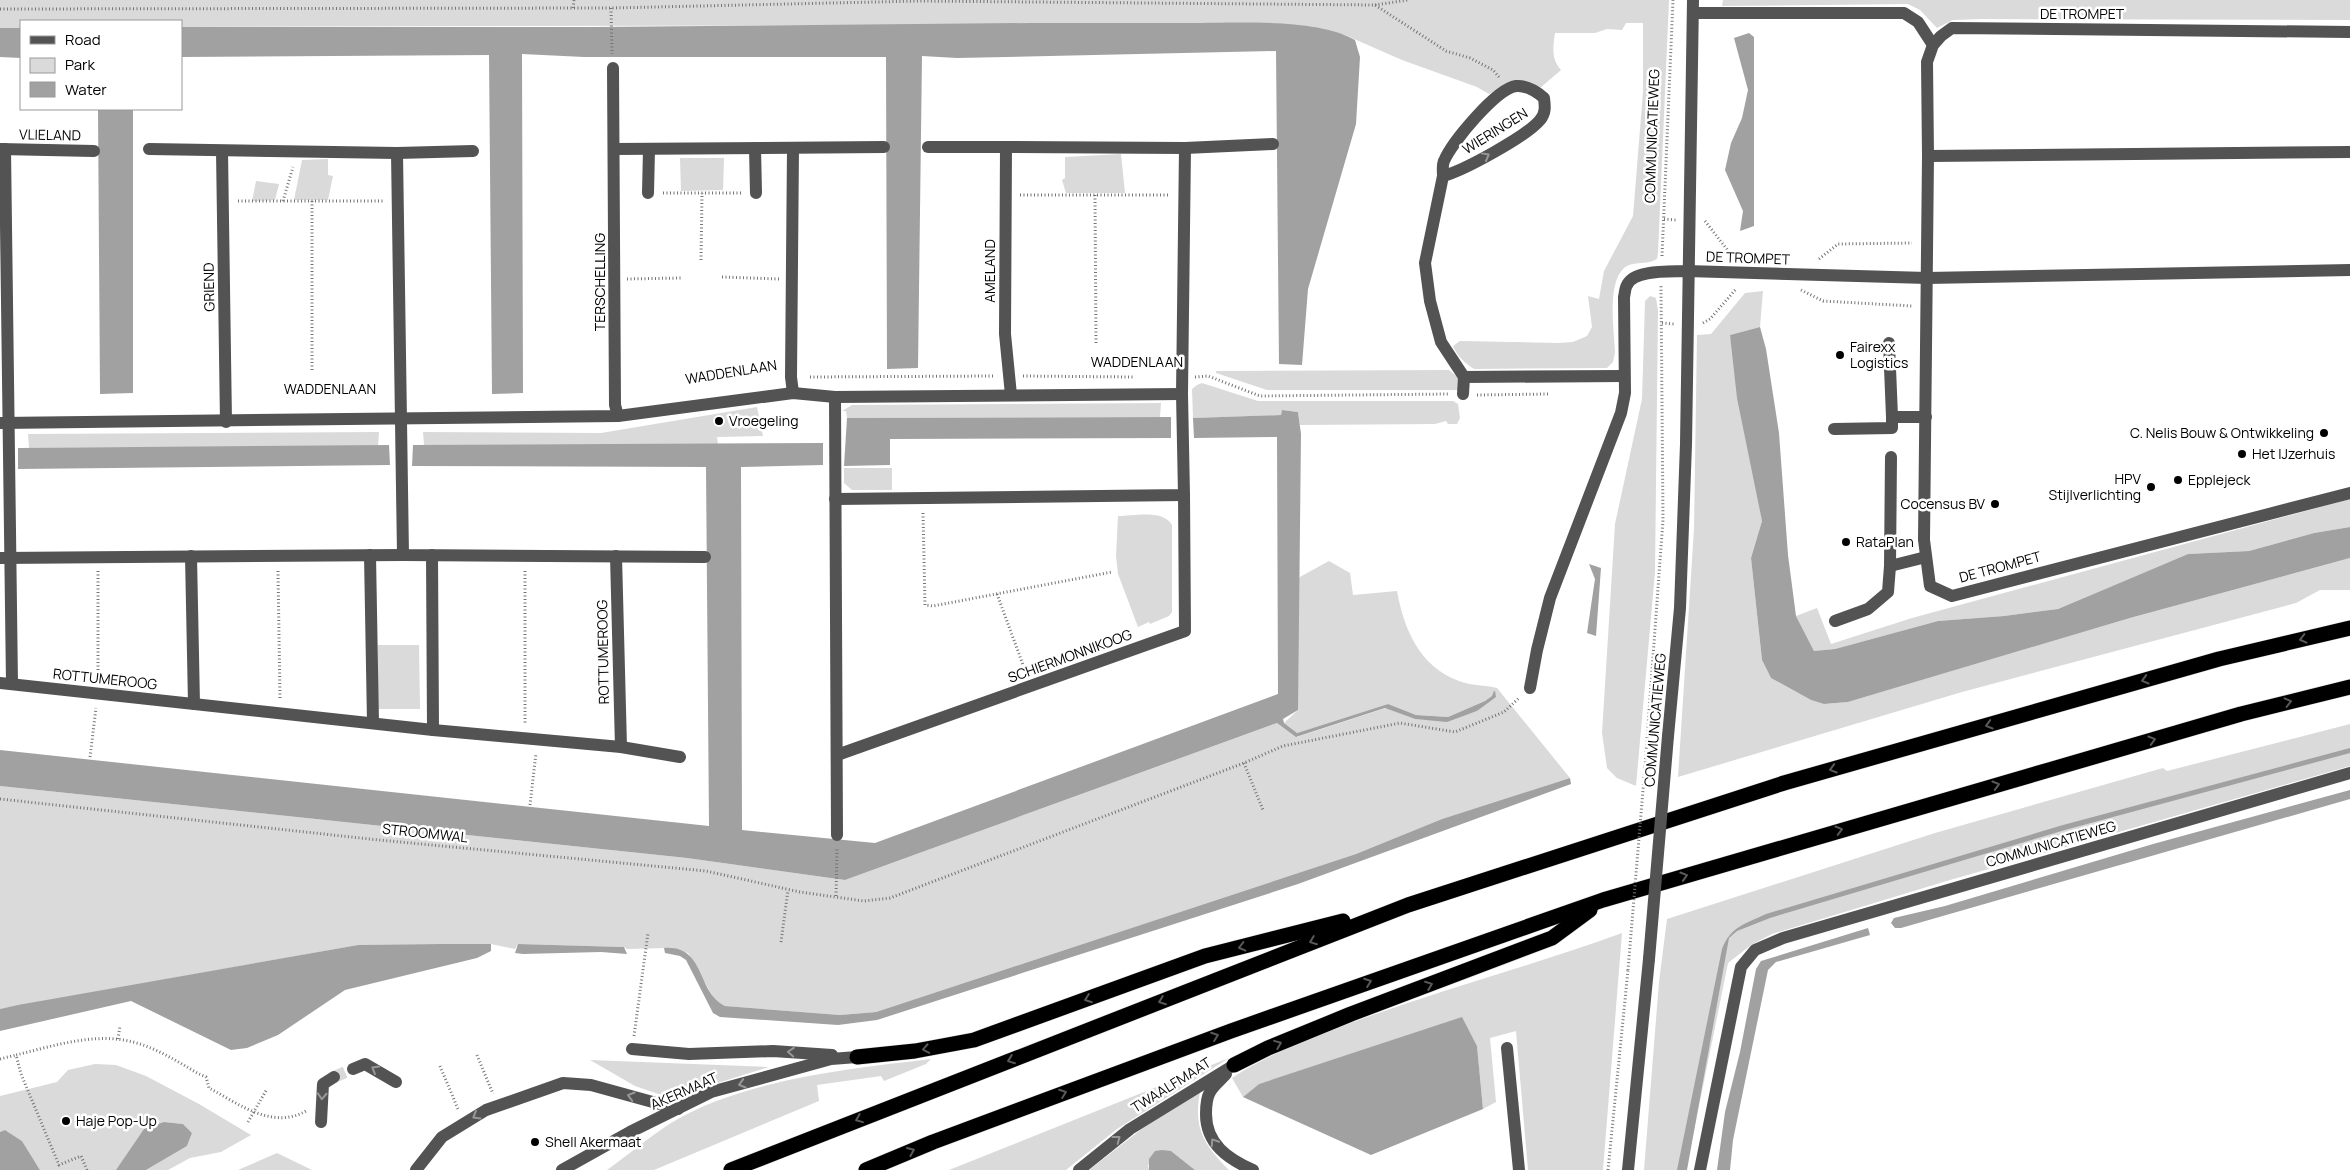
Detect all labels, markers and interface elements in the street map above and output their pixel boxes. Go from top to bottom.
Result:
street label: DE TROMPET [2040,4,2125,23]
legend [20,20,182,110]
text: Road [65,29,101,50]
text: Park [65,54,95,75]
street label: COMMUNICATIEWEG [1640,68,1663,203]
text: Water [65,79,107,100]
street label: WIERINGEN [1459,103,1531,158]
street label: VLIELAND [19,124,81,145]
one-way arrow [1481,152,1490,162]
street label: TERSCHELLING [590,233,609,331]
street label: AMELAND [980,239,999,303]
street label: DE TROMPET [1706,247,1791,268]
street label: GRIEND [199,262,218,312]
place label: Fairexx Logistics [1850,337,1908,372]
marker: Fairexx Logistics [1834,349,1846,361]
street label: WADDENLAAN [1091,352,1183,371]
street label: WADDENLAAN [684,355,778,388]
street label: WADDENLAAN [284,379,376,398]
place label: Vroegeling [729,411,798,430]
marker: Vroegeling [713,415,725,427]
place label: C. Nelis Bouw & Ontwikkeling [2130,423,2314,442]
marker: C. Nelis Bouw & Ontwikkeling [2318,427,2330,439]
place label: Het IJzerhuis [2252,444,2335,463]
marker: Het IJzerhuis [2236,448,2248,460]
place label: HPV Stijlverlichting [2049,469,2142,504]
place label: Epplejeck [2188,470,2251,489]
marker: Epplejeck [2172,474,2184,486]
marker: HPV Stijlverlichting [2145,481,2157,493]
place label: Cocensus BV [1900,494,1986,513]
marker: Cocensus BV [1989,498,2001,510]
place label: RataPlan [1856,532,1914,551]
marker: RataPlan [1840,536,1852,548]
street label: DE TROMPET [1957,546,2044,587]
street label: ROTTUMEROOG [592,599,613,705]
street label: SCHIERMONNIKOOG [1005,624,1135,687]
one-way arrow [2298,633,2307,644]
street label: COMMUNICATIEWEG [1639,652,1670,788]
street label: ROTTUMEROOG [52,664,158,693]
one-way arrow [2142,675,2150,685]
one-way arrow [2284,698,2292,708]
one-way arrow [1986,719,1994,729]
one-way arrow [2147,736,2155,746]
one-way arrow [1828,763,1837,774]
one-way arrow [1991,781,1999,791]
street label: COMMUNICATIEWEG [1984,816,2118,871]
street label: STROOMWAL [381,819,469,846]
one-way arrow [1835,826,1843,836]
one-way arrow [1679,872,1687,882]
one-way arrow [1310,936,1318,946]
one-way arrow [1237,941,1246,952]
one-way arrow [1363,978,1372,988]
one-way arrow [1424,981,1433,991]
one-way arrow [1084,993,1093,1003]
one-way arrow [1158,994,1167,1005]
one-way arrow [1210,1032,1219,1043]
one-way arrow [1273,1039,1282,1050]
one-way arrow [922,1043,931,1053]
one-way arrow [786,1047,794,1058]
street label: TWAALFMAAT [1127,1052,1215,1117]
one-way arrow [1007,1054,1015,1064]
one-way arrow [371,1066,380,1076]
street label: AKERMAAT [647,1067,721,1114]
one-way arrow [737,1078,746,1089]
one-way arrow [1058,1089,1067,1099]
one-way arrow [627,1091,635,1101]
one-way arrow [317,1092,328,1100]
one-way arrow [472,1110,481,1120]
place label: Haje Pop-Up [76,1111,157,1130]
one-way arrow [856,1113,864,1123]
marker: Haje Pop-Up [60,1115,72,1127]
place label: Shell Akermaat [545,1132,642,1151]
marker: Shell Akermaat [529,1136,541,1148]
one-way arrow [1111,1136,1121,1145]
one-way arrow [1211,1138,1220,1148]
one-way arrow [906,1147,915,1157]

